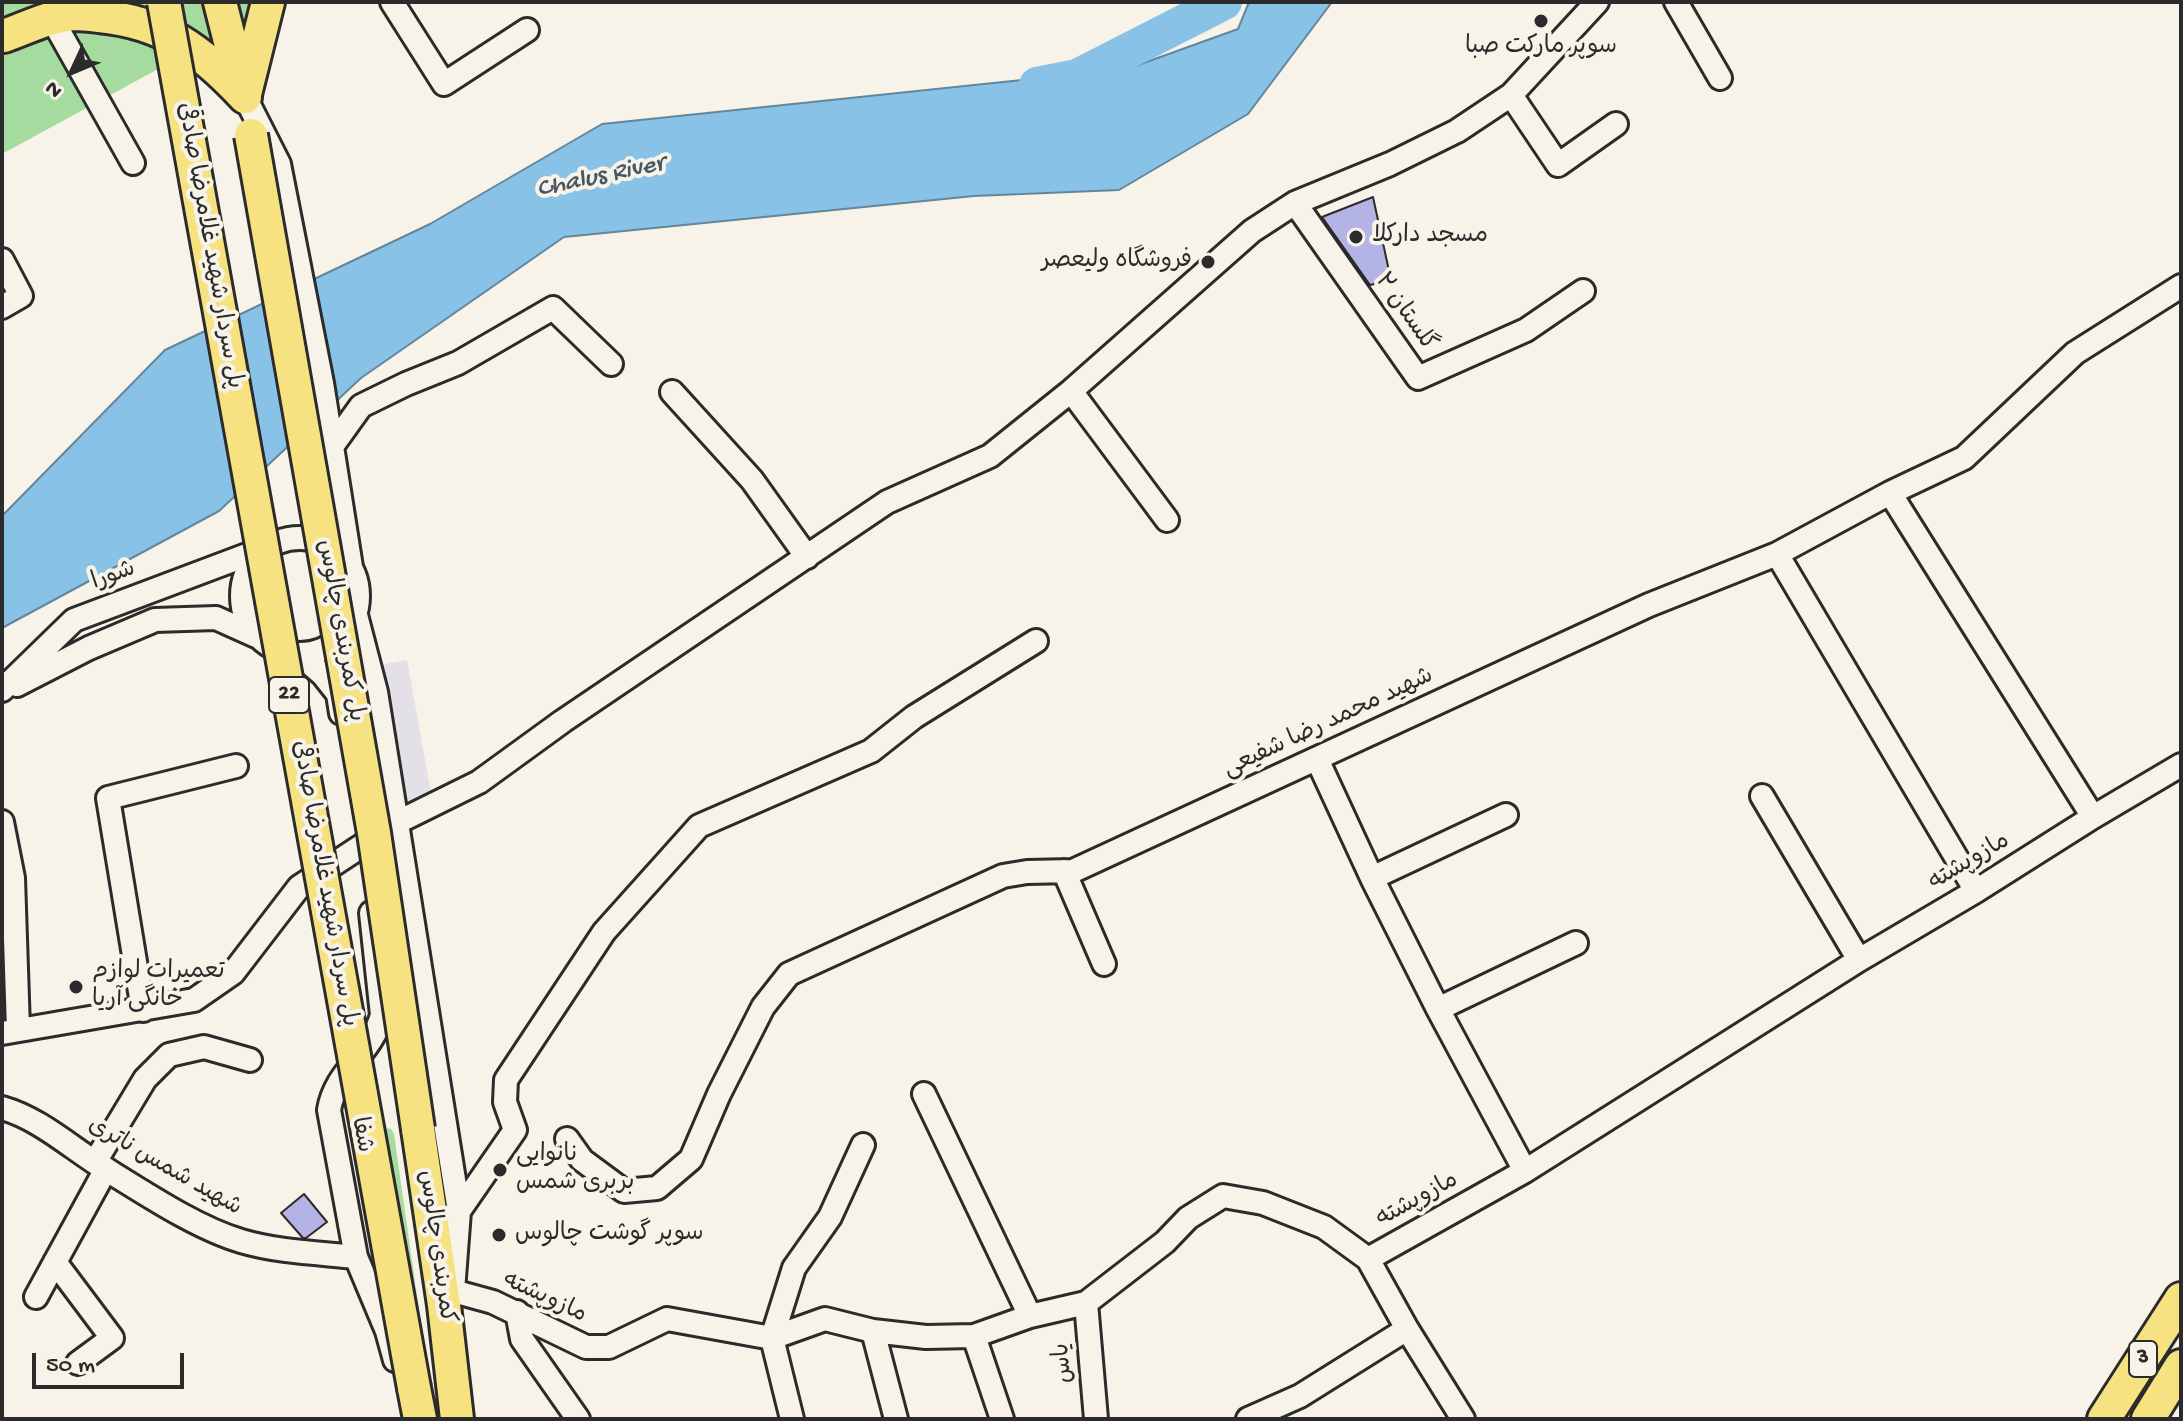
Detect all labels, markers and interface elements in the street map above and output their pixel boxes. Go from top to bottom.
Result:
marker: سوپر مارکت صبا [1532,12,1550,30]
north arrow [32,32,112,112]
place label: سوپر مارکت صبا [1465,34,1617,62]
text: N [40,74,69,103]
street label: پل سردار شهید غلامرضا صادقی [169,101,247,391]
water label: Chalus River [534,149,668,207]
place label: مسجد دارکلا [1372,223,1488,251]
marker: مسجد دارکلا [1347,228,1365,246]
place label: فروشگاه ولیعصر [1042,248,1192,276]
marker: فروشگاه ولیعصر [1199,253,1217,271]
street label: گلستان ۲ [1367,268,1441,358]
street label: پل کمربندی چالوس [309,538,369,724]
street label: شورا [88,556,140,598]
street label: شهید محمد رضا شفیعی [1219,663,1439,785]
road number: 22 [269,677,309,713]
street label: پل سردار شهید غلامرضا صادقی [284,739,362,1029]
street label: مازوپشته [1924,828,2016,898]
place label: تعمیرات لوازم خانگی آریا [92,959,225,1015]
marker: تعمیرات لوازم خانگی آریا [67,978,85,996]
street label: شهید شمس ناتری [82,1112,246,1224]
street label: شفا [342,1115,378,1155]
place label: نانوایی بربری شمس [516,1142,634,1198]
marker: نانوایی بربری شمس [491,1161,509,1179]
street label: مازوپشته [1372,1167,1464,1235]
street label: کمربندی چالوس [410,1169,460,1325]
place label: سوپر گوشت چالوس [515,1221,704,1249]
marker: سوپر گوشت چالوس [490,1226,508,1244]
street label: مازوپشته [497,1267,591,1331]
scale bar [36,1337,188,1387]
road number: 3 [2129,1341,2157,1377]
street label: یاس [1049,1342,1081,1384]
text: 50 m [46,1352,95,1381]

